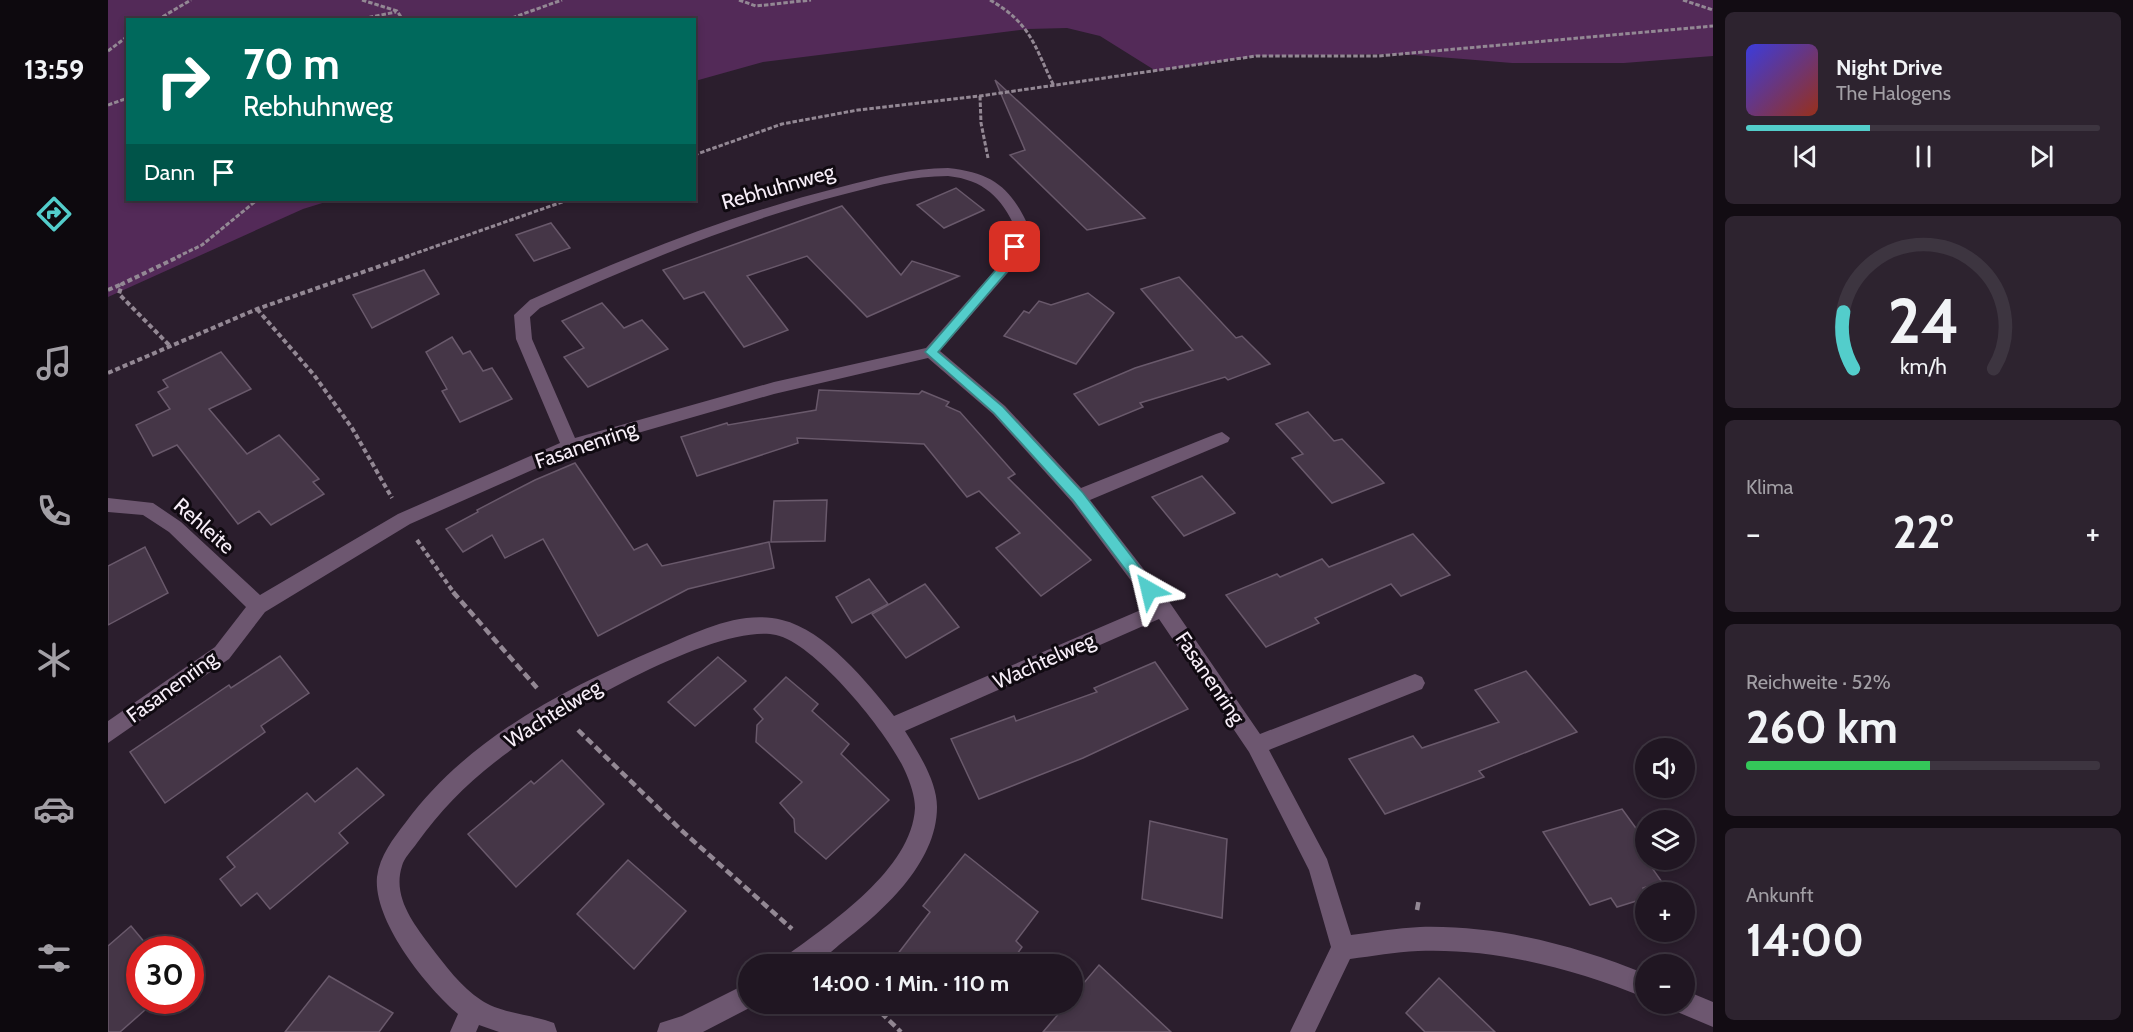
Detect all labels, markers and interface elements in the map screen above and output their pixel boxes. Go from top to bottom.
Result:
text: 70 m [243,38,340,90]
icon: right [144,42,222,120]
text: 13:59 [24,53,84,86]
text: Night Drive [1836,54,1942,81]
text: The Halogens [1836,81,1951,105]
text: Rebhuhnweg [243,90,393,123]
icon: previous [1789,140,1822,173]
icon: pause [1907,140,1940,173]
icon: next [2025,140,2058,173]
icon: arrive [207,156,240,189]
street label: Rebhuhnweg [718,158,838,215]
text: Dann [144,159,195,186]
icon: directions [33,193,75,235]
pin [989,221,1040,272]
icon: arrive [998,230,1031,263]
text: 24 [1887,283,1959,359]
icon: music [33,342,75,384]
text: km/h [1900,353,1946,379]
street label: Fasanenring [532,415,641,474]
text: Klima [1746,475,1793,499]
icon: phone [33,490,75,532]
street label: Rehleite [169,493,240,559]
text: 22° [1893,505,1953,559]
text: − [1746,513,1761,553]
text: + [2085,513,2100,553]
position arrow [1117,558,1181,622]
street label: Wachtelweg [989,627,1099,694]
street label: Fasanenring [1170,627,1251,729]
icon: climate [33,639,75,681]
street label: Fasanenring [121,645,222,728]
text: Reichweite · 52% [1746,670,1891,694]
street label: Wachtelweg [500,674,606,753]
text: 260 km [1746,700,1898,754]
map controls [1635,738,1695,1014]
button: sound [1635,738,1695,798]
icon: car [33,788,75,830]
button: layers [1635,810,1695,870]
button: + [1635,882,1695,942]
text: Ankunft [1746,883,1813,907]
text: 14:00 [1746,913,1864,967]
speed limit sign: 30 [126,936,204,1014]
icon: filters [33,937,75,979]
button: − [1635,954,1695,1014]
text: 14:00 · 1 Min. · 110 m [812,970,1009,997]

